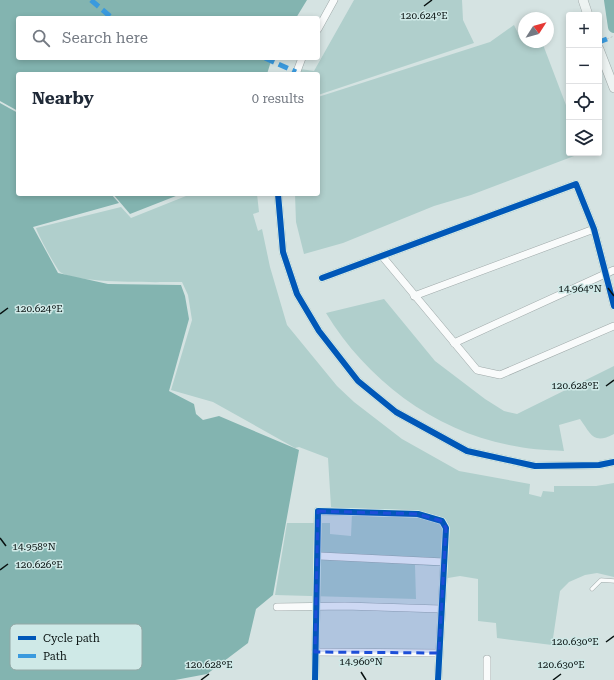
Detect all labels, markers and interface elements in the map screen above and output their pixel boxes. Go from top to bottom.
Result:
text: 120.624°E [400,10,448,21]
north arrow [518,12,554,48]
map controls [566,12,602,156]
button: + [566,12,602,48]
search box [16,16,320,60]
icon: search [30,27,52,49]
text: Search here [62,29,148,47]
button: − [566,48,602,84]
button: locate [566,84,602,120]
text: Nearby [32,88,94,108]
text: 0 results [252,91,304,106]
button: layers [566,120,602,156]
text: 14.964°N [558,283,602,294]
text: 120.624°E [15,303,63,314]
text: 120.628°E [551,380,599,391]
text: 14.958°N [12,541,56,552]
text: 120.626°E [15,559,63,570]
legend [10,624,142,670]
text: Cycle path [43,632,100,645]
text: 120.630°E [551,636,599,647]
text: Path [43,650,67,663]
text: 14.960°N [339,656,383,667]
text: 120.628°E [185,659,233,670]
text: 120.630°E [537,659,585,670]

